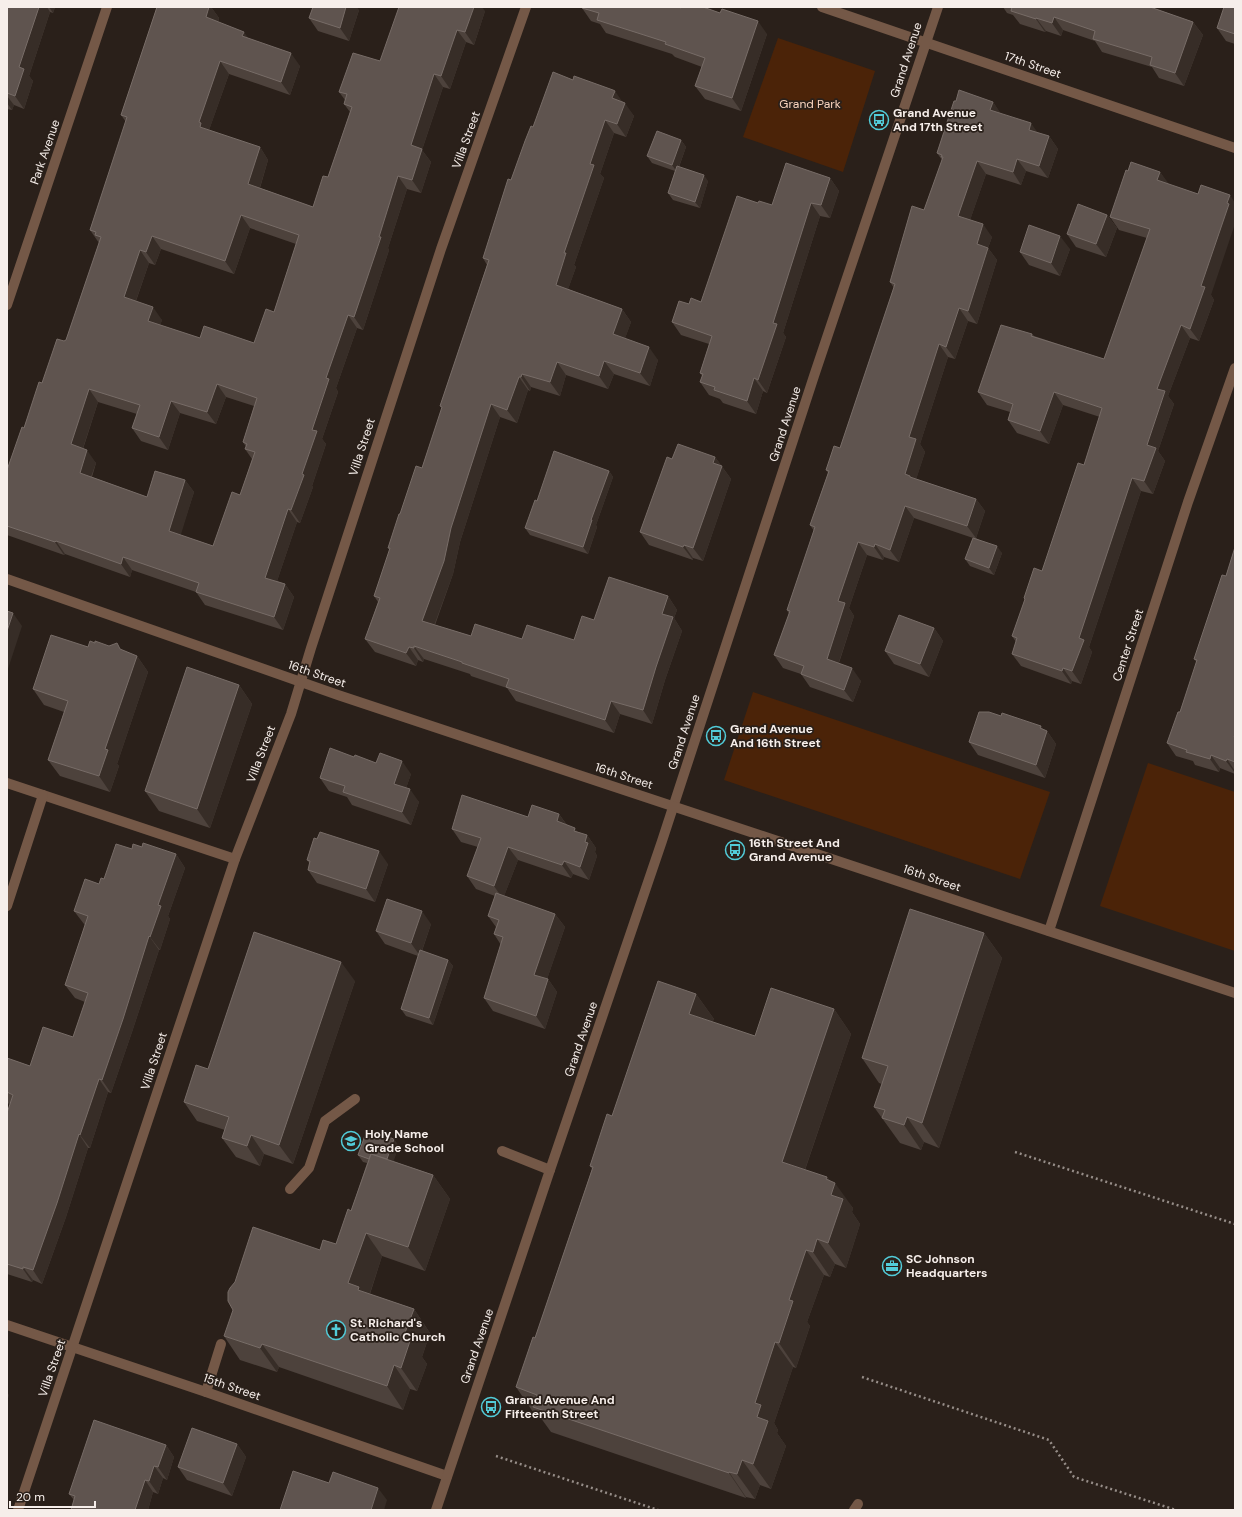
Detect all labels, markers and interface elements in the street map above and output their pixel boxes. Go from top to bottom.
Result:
street label: Grand Avenue [886,20,926,100]
street label: 17th Street [1003,48,1064,82]
park label: Grand Park [779,96,841,112]
place label: Grand Avenue And 17th Street [893,105,983,135]
street label: Villa Street [448,109,484,171]
bus stop icon: Grand Avenue And 17th Street [868,109,890,131]
street label: Park Avenue [26,117,64,187]
street label: Grand Avenue [765,384,805,464]
street label: Villa Street [345,416,379,478]
street label: Center Street [1109,606,1147,683]
street label: 16th Street [286,657,348,691]
street label: Grand Avenue [664,692,704,772]
place label: Grand Avenue And 16th Street [730,721,821,751]
street label: Villa Street [243,723,279,785]
bus stop icon: Grand Avenue And 16th Street [705,725,727,747]
street label: 16th Street [593,759,655,793]
place label: 16th Street And Grand Avenue [749,835,840,865]
bus stop icon: 16th Street And Grand Avenue [724,839,746,861]
street label: 16th Street [901,861,963,895]
street label: Grand Avenue [561,999,601,1079]
street label: Villa Street [137,1030,171,1092]
place label: Holy Name Grade School [365,1126,444,1156]
school or university icon: Holy Name Grade School [340,1130,362,1152]
place label: SC Johnson Headquarters [906,1251,987,1281]
office icon: SC Johnson Headquarters [881,1255,903,1277]
street label: Grand Avenue [457,1306,497,1386]
place label: St. Richard's Catholic Church [350,1315,446,1345]
church icon: St. Richard's Catholic Church [325,1319,347,1341]
street label: Villa Street [35,1337,69,1399]
street label: 15th Street [201,1370,263,1404]
place label: Grand Avenue And Fifteenth Street [505,1392,615,1422]
bus stop icon: Grand Avenue And Fifteenth Street [480,1396,502,1418]
scale bar [10,1483,95,1509]
text: 20 m [16,1489,45,1505]

